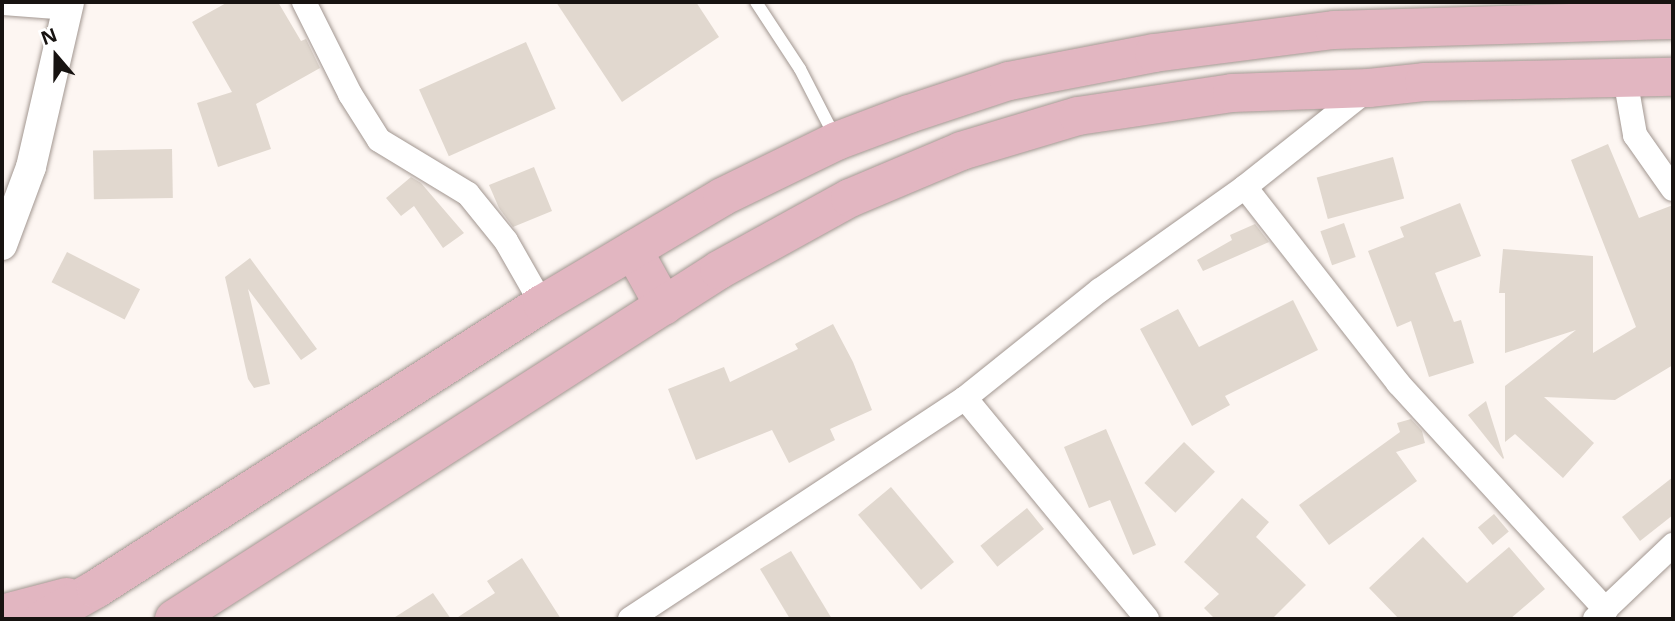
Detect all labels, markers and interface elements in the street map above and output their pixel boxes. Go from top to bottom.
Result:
north arrow [21,21,91,91]
text: N [37,21,61,51]

